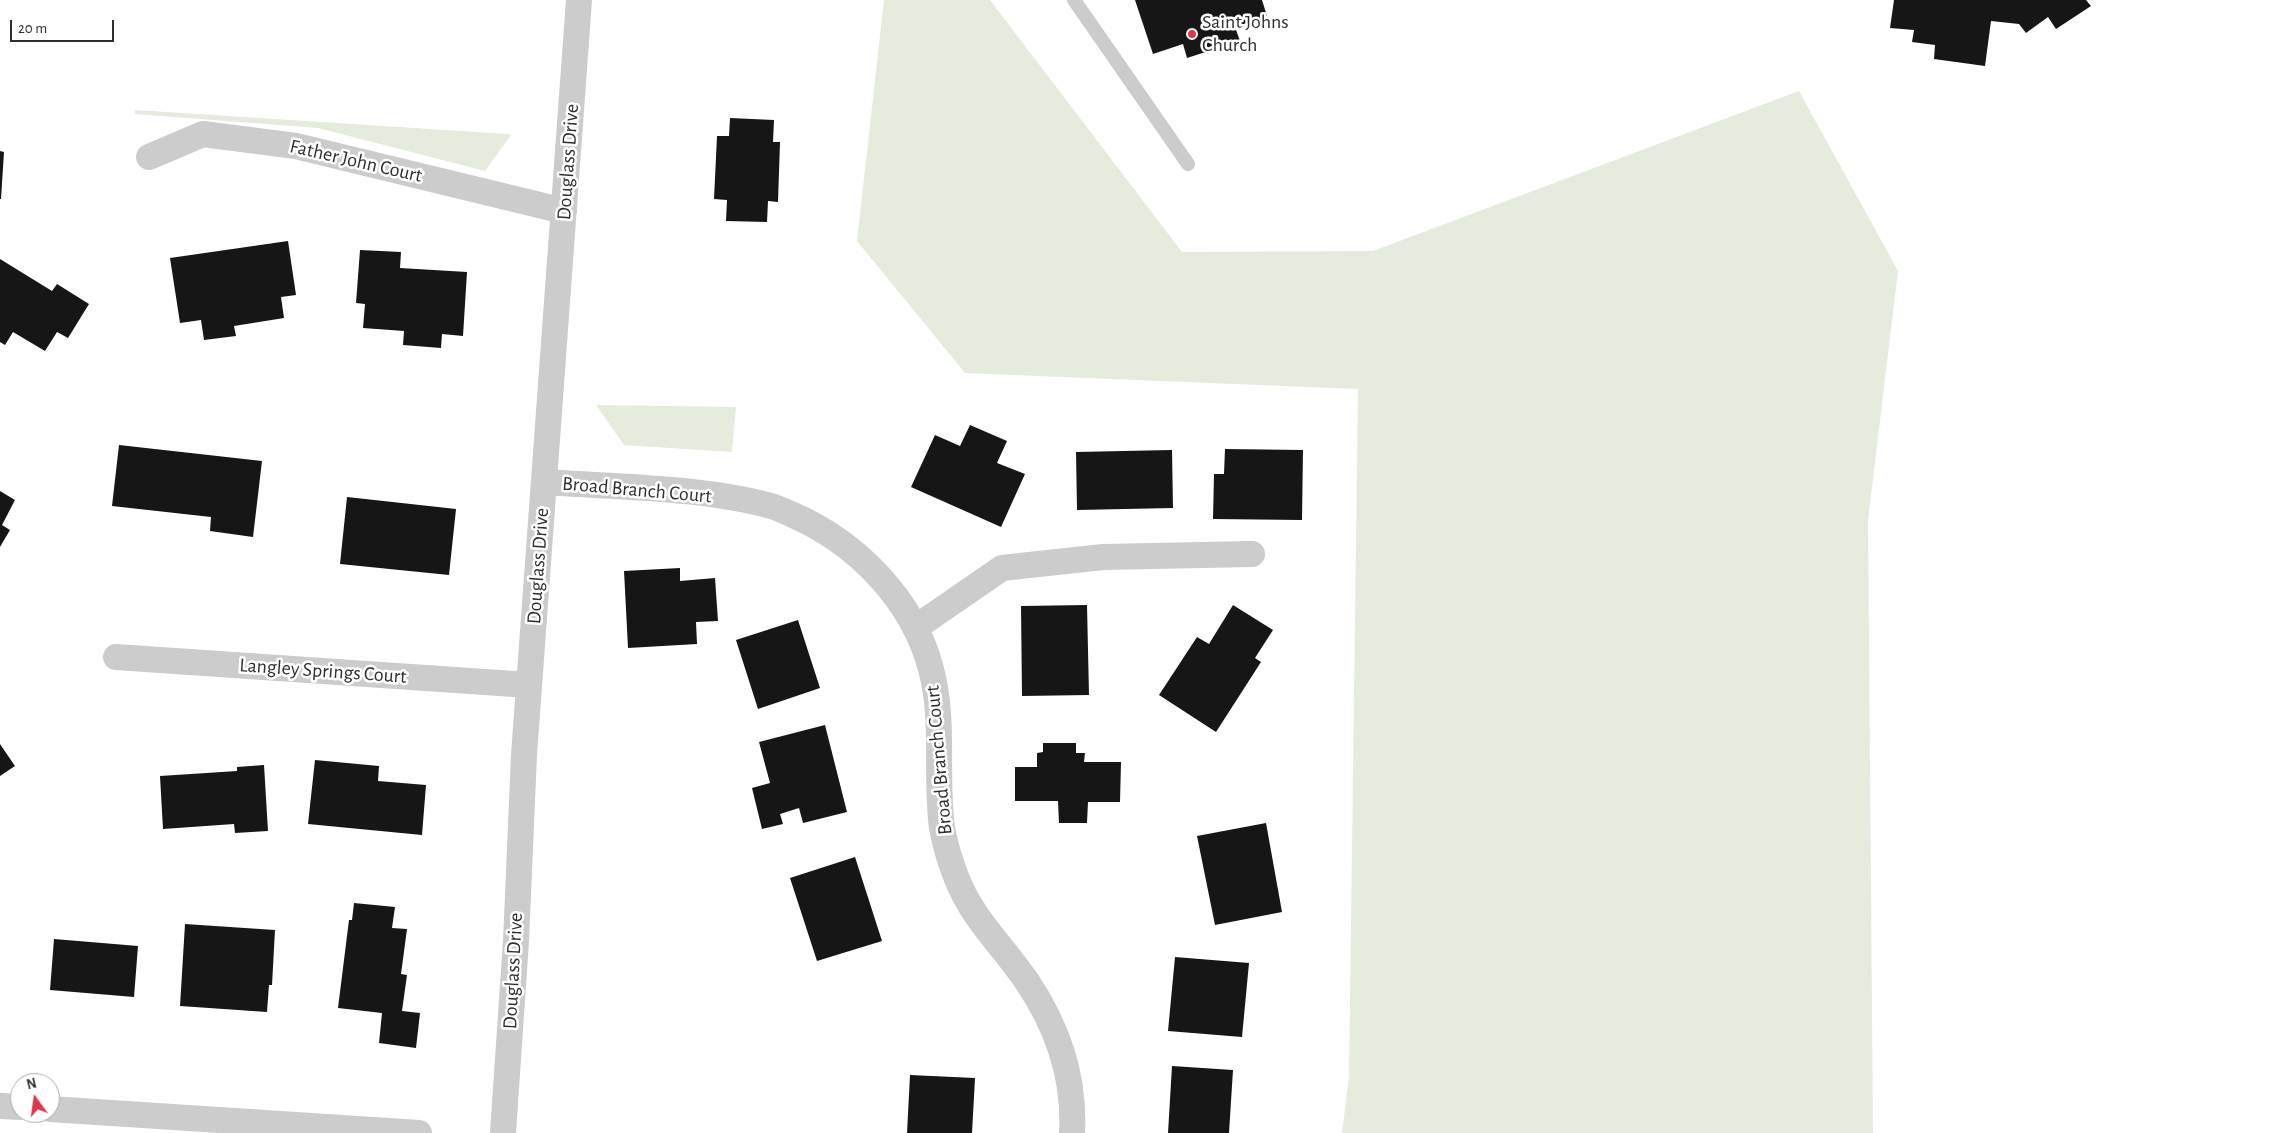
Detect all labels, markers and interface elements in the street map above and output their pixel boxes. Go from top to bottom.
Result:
scale bar [12,10,116,42]
place label: Saint Johns Church [1202,10,1289,57]
text: 20 m [18,21,47,36]
marker: Saint Johns Church [1186,28,1198,40]
street label: Douglass Drive [552,103,584,221]
street label: Father John Court [287,134,425,188]
street label: Broad Branch Court [561,472,713,508]
street label: Douglass Drive [522,507,554,625]
street label: Langley Springs Court [239,653,407,689]
street label: Broad Branch Court [921,684,957,836]
street label: Douglass Drive [498,912,528,1030]
north arrow [10,1073,60,1123]
text: N [25,1076,38,1092]

